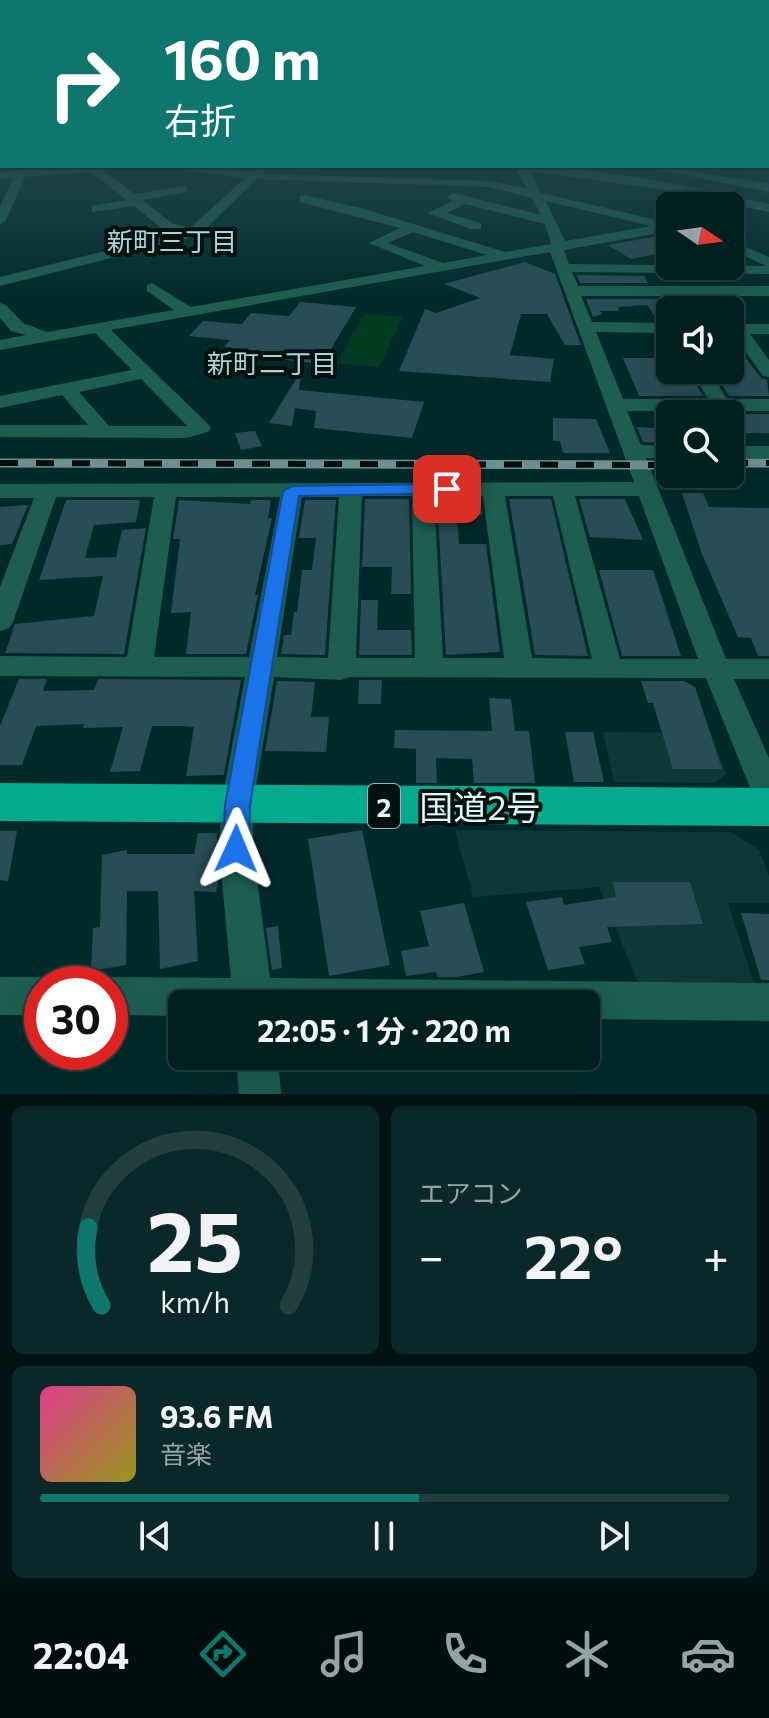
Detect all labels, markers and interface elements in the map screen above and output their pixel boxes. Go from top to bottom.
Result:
text: 160 m [164,23,321,92]
icon: right [32,32,136,136]
text: 右折 [164,97,236,141]
north arrow [656,192,744,280]
map controls [656,192,744,488]
district label: 新町三丁目 [107,225,237,256]
button: sound [656,296,744,384]
district label: 新町二丁目 [207,347,337,378]
button: search [656,400,744,488]
pin [413,455,481,523]
icon: arrive [425,467,469,511]
road number: 2 [368,784,400,828]
street label: 国道2号 [420,785,540,827]
position arrow [194,807,278,891]
speed limit sign: 30 [24,966,128,1070]
text: 22:05 · 1 分 · 220 m [257,1011,511,1048]
text: エアコン [419,1177,523,1208]
text: 25 [147,1187,243,1289]
text: 22° [524,1218,623,1291]
text: − [419,1228,444,1282]
text: + [703,1228,729,1282]
text: km/h [160,1284,230,1319]
text: 93.6 FM [160,1397,273,1434]
text: 音楽 [160,1438,212,1469]
icon: previous [133,1514,177,1558]
icon: pause [362,1514,406,1558]
icon: next [592,1514,636,1558]
icon: directions [195,1626,251,1682]
icon: music [316,1626,372,1682]
icon: phone [437,1626,493,1682]
icon: climate [559,1626,615,1682]
icon: car [680,1626,736,1682]
text: 22:04 [33,1632,129,1676]

